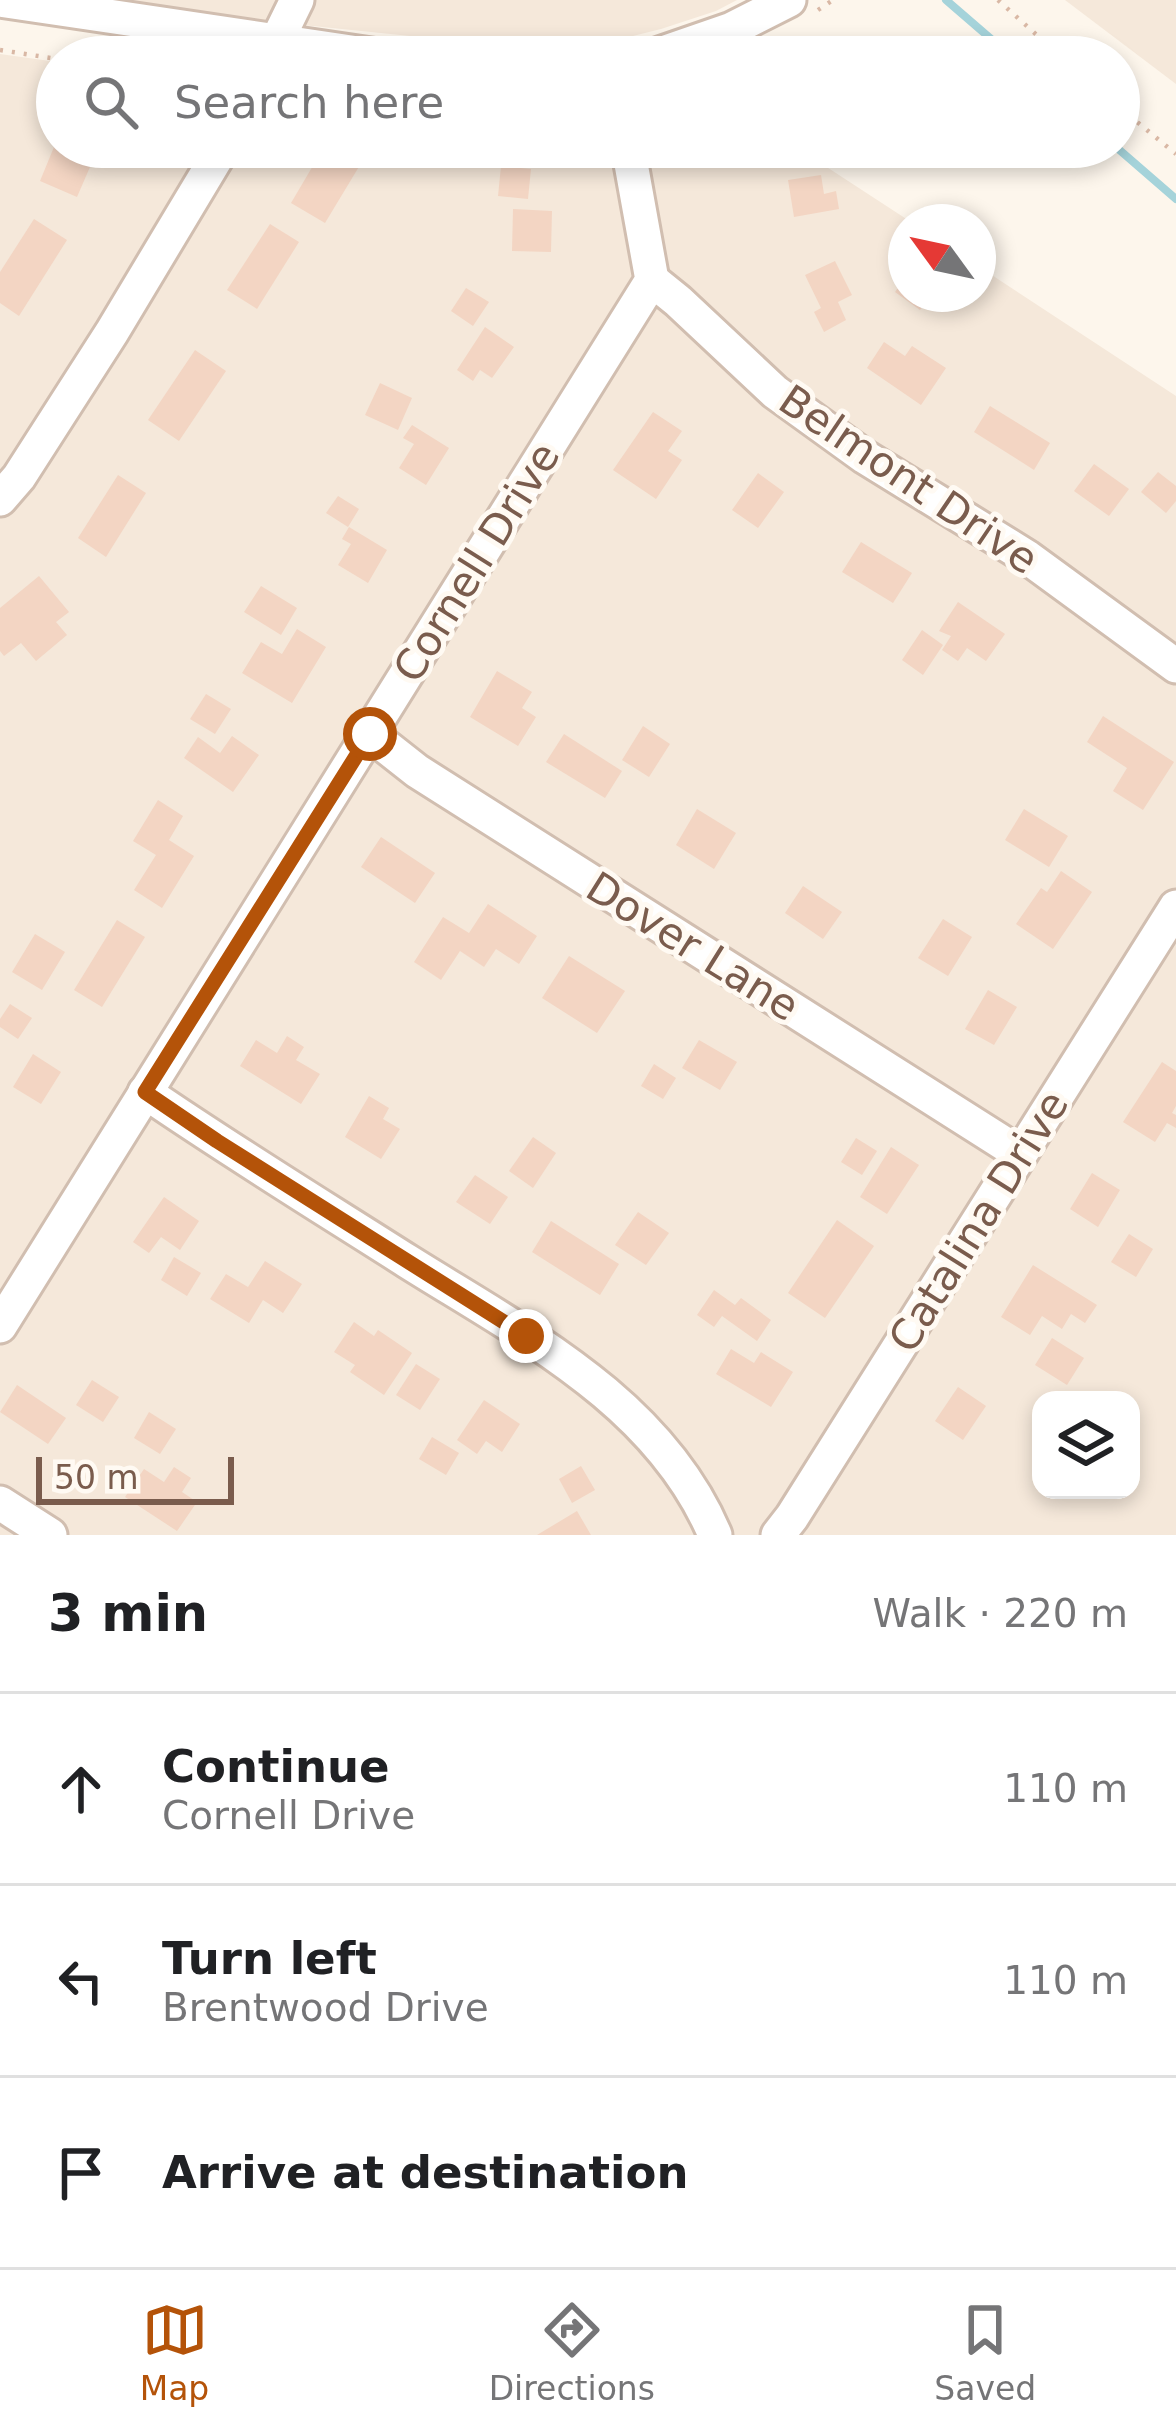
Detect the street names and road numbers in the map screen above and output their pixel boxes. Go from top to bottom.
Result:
street label: Belmont Drive [770,375,1047,584]
street label: Cornell Drive [383,434,569,691]
street label: Dover Lane [578,862,808,1031]
street label: Catalina Drive [879,1082,1078,1361]

